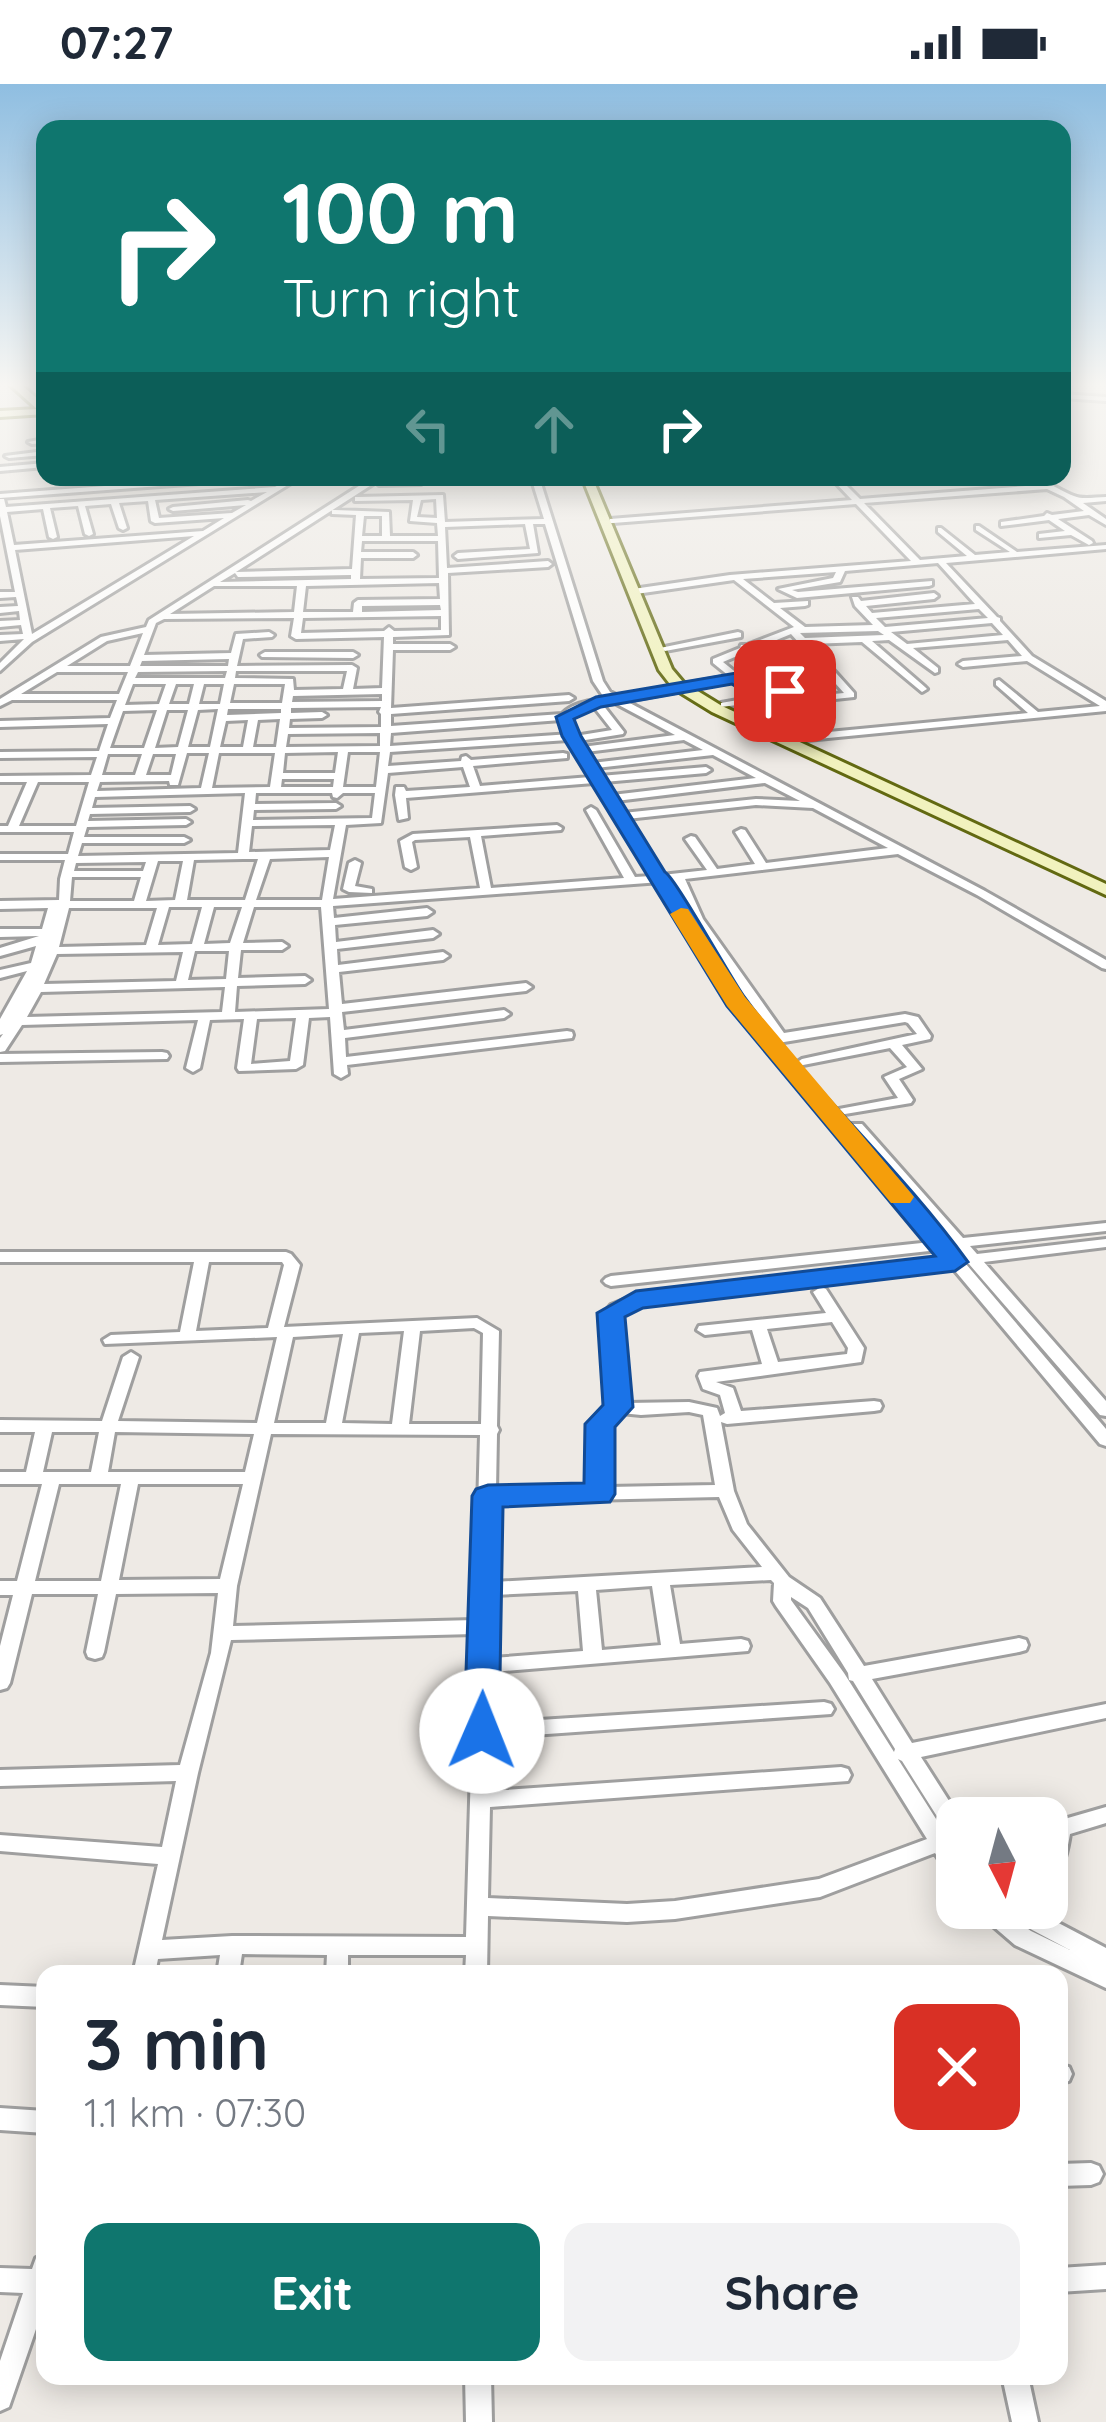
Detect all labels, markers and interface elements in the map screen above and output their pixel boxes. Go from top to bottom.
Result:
text: 07:27 [60,14,173,70]
text: 100 m [282,159,519,264]
icon: right [84,168,240,324]
text: Turn right [282,263,521,331]
icon: left [395,396,461,462]
icon: ahead [521,396,587,462]
icon: right [647,396,713,462]
pin [734,640,836,742]
icon: arrive [752,658,818,724]
position arrow [419,1668,545,1794]
north arrow [936,1797,1068,1929]
map controls [936,1797,1068,1929]
text: 3 min [84,1998,269,2088]
button: close [894,2004,1020,2130]
text: 1.1 km · 07:30 [84,2088,306,2137]
button: Exit [84,2223,540,2361]
button: Share [564,2223,1020,2361]

